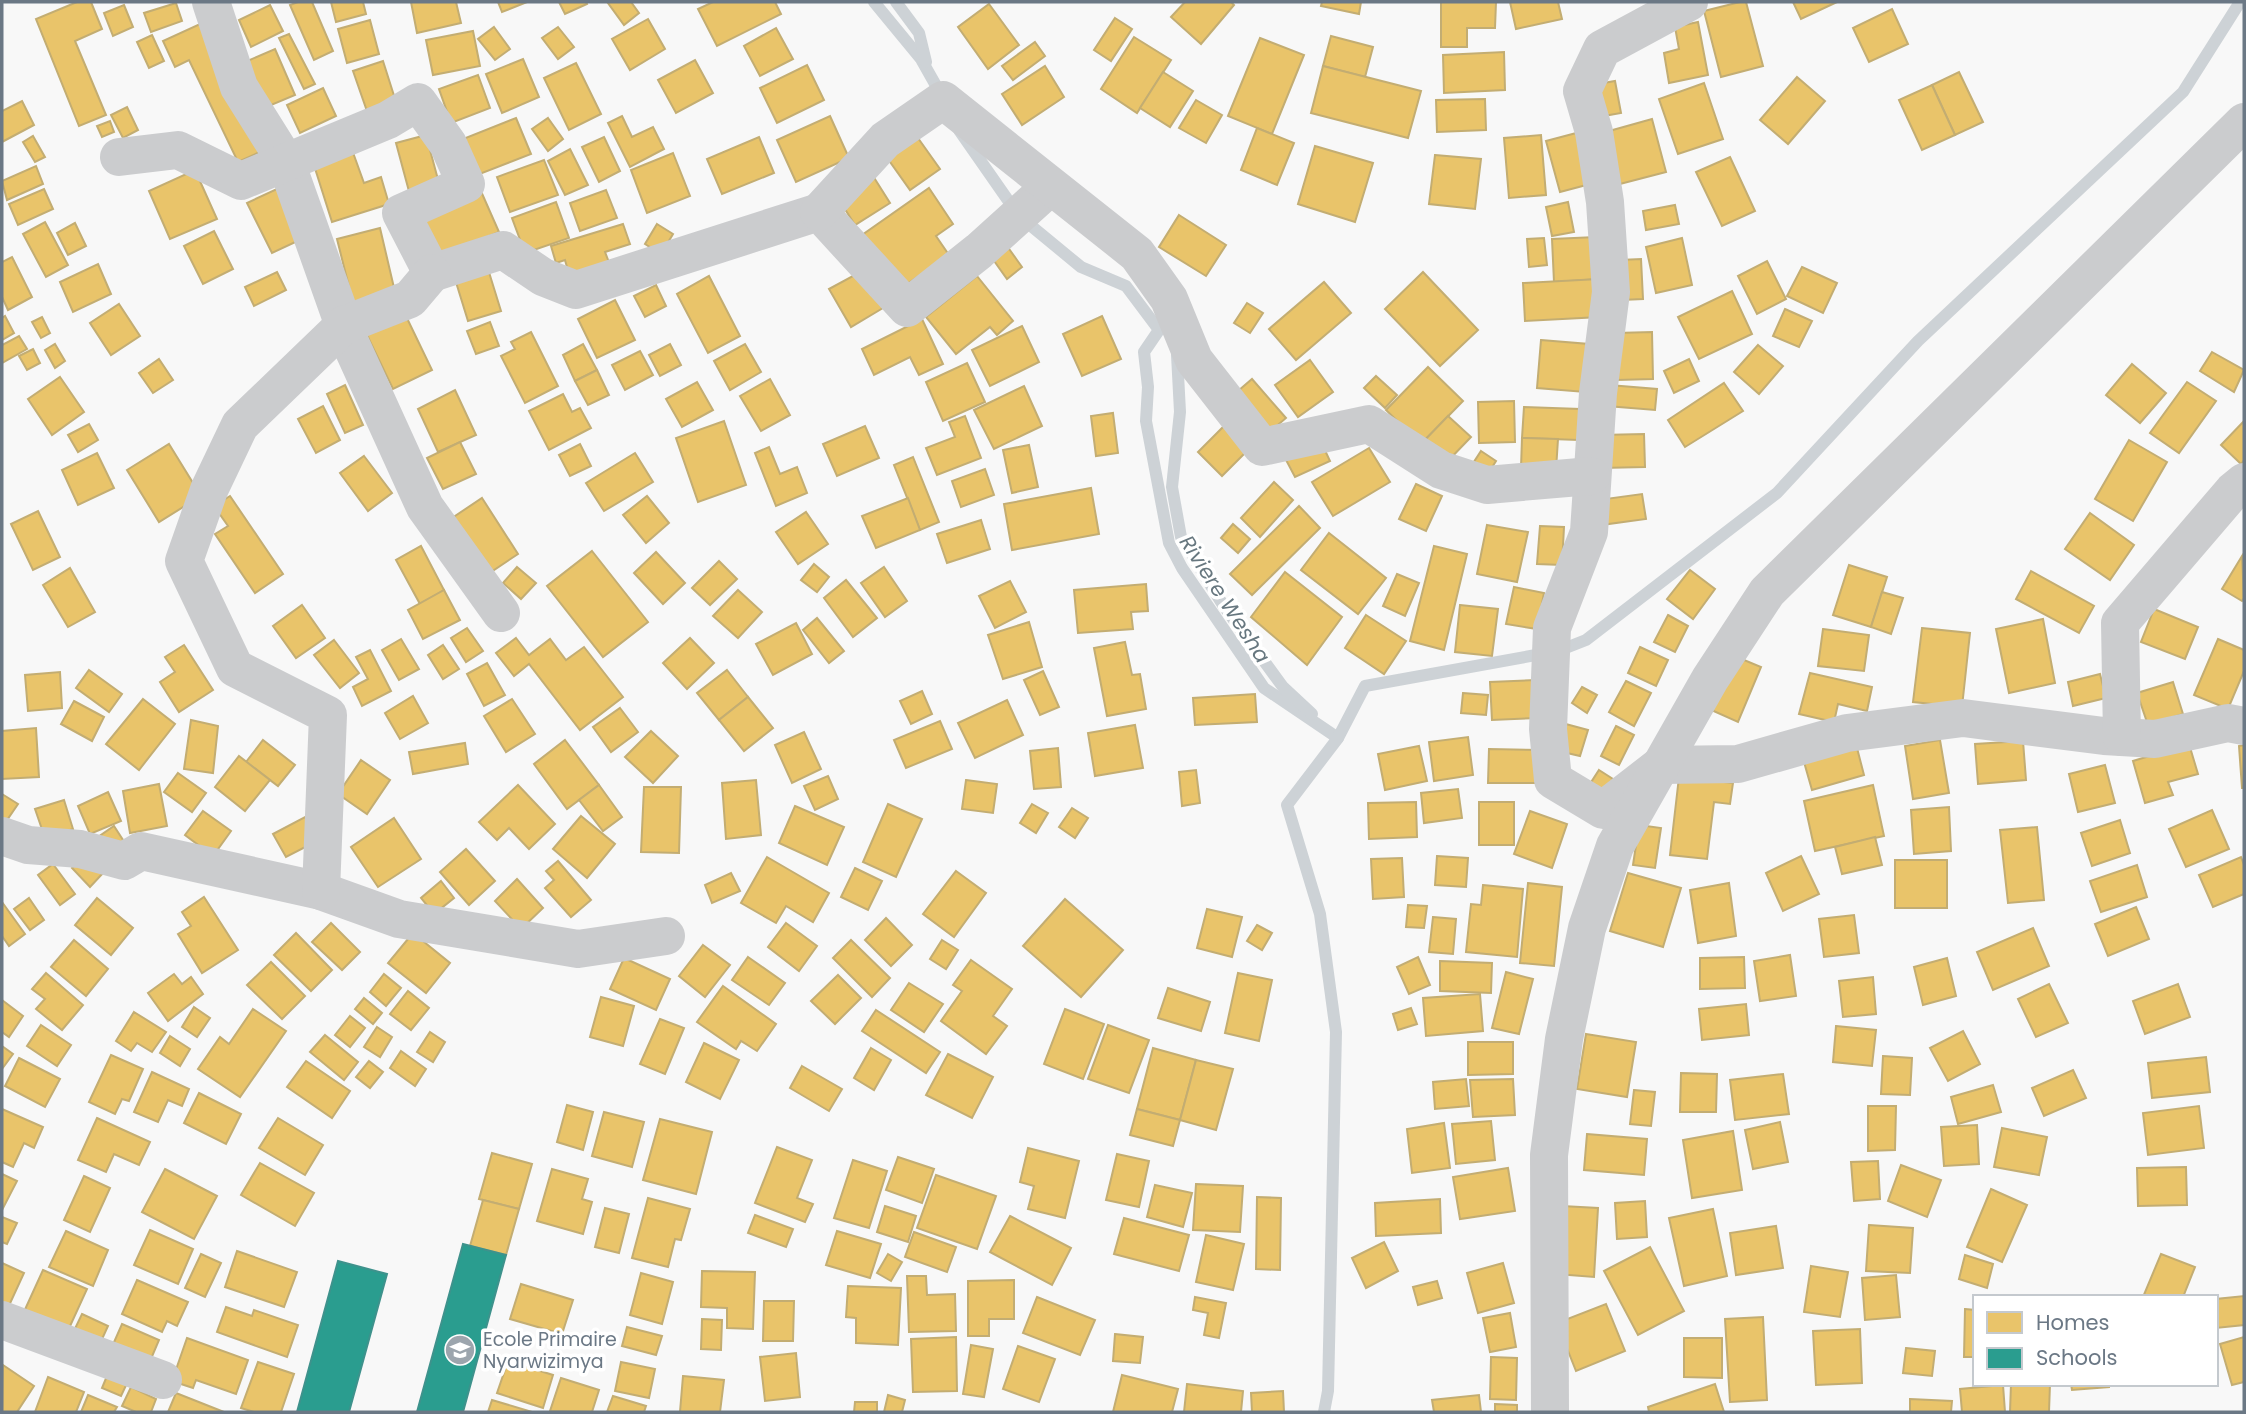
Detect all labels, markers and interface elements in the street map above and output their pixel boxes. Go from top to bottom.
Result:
water label: Riviere Wesha [1173,529,1277,669]
legend [1973,1295,2218,1386]
text: Homes [2036,1308,2110,1337]
place label: Ecole Primaire Nyarwizimya [483,1326,617,1375]
school or university icon: Ecole Primaire Nyarwizimya [443,1333,477,1367]
text: Schools [2036,1343,2118,1372]

